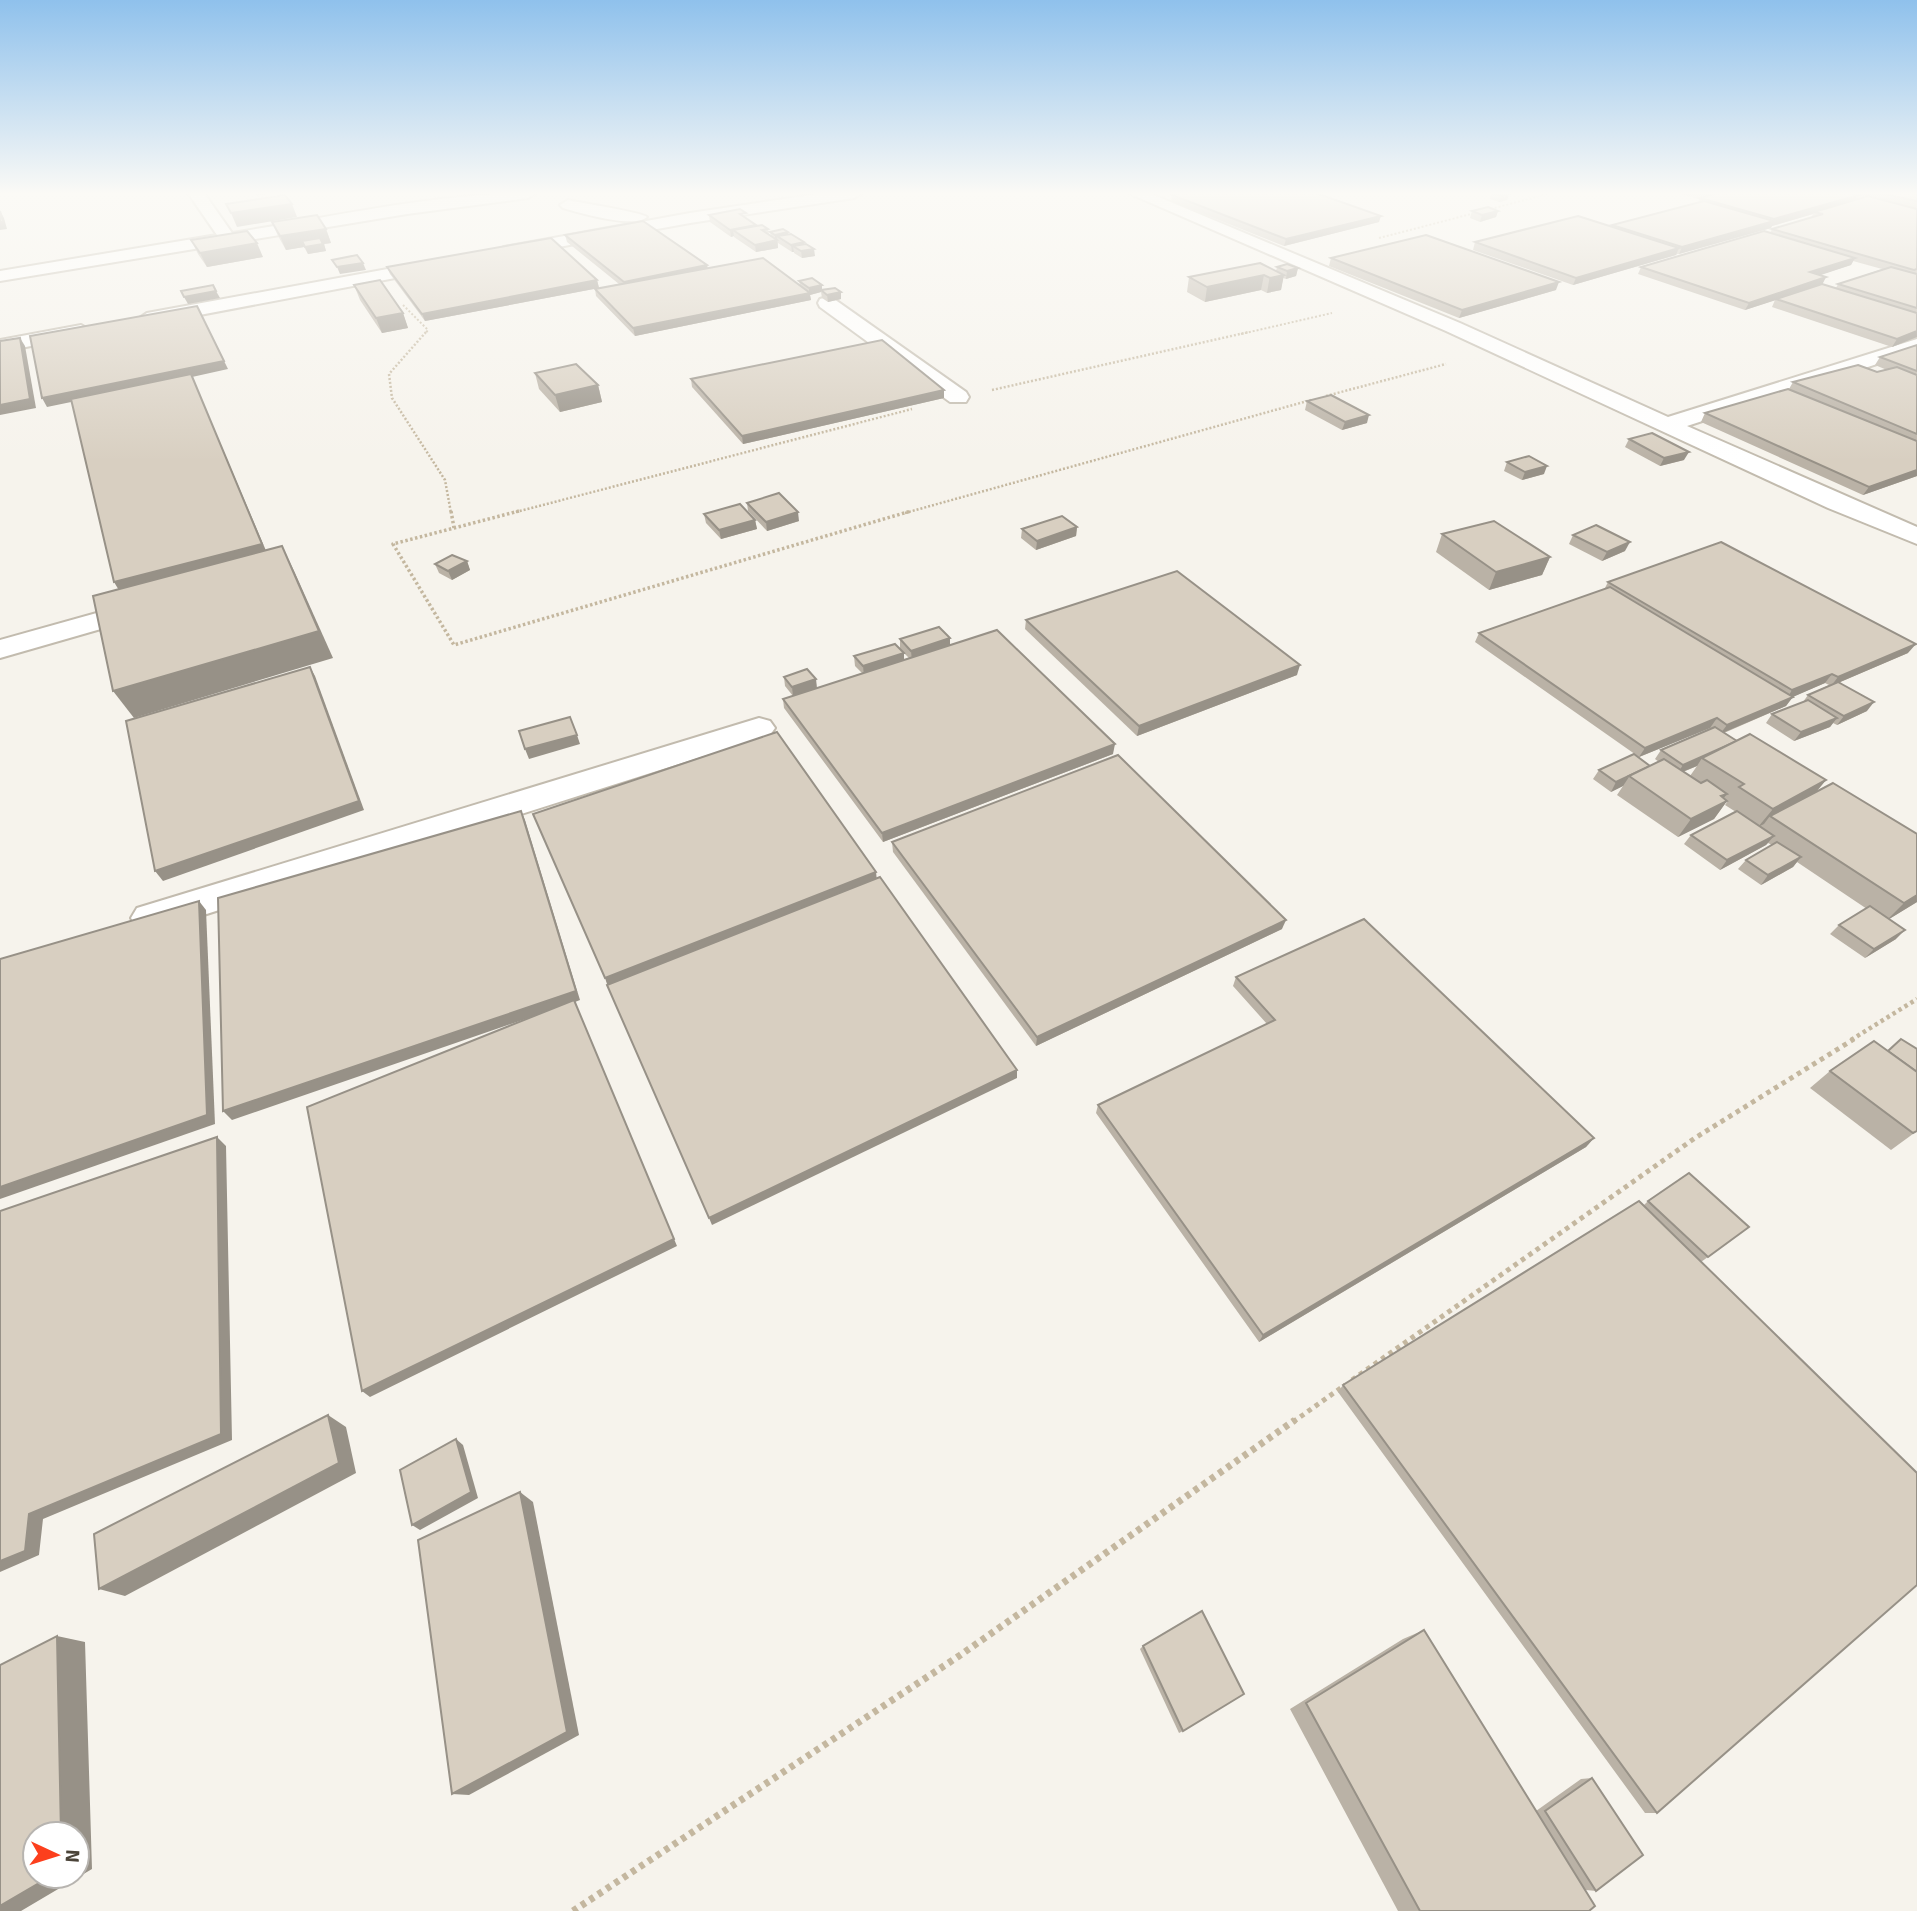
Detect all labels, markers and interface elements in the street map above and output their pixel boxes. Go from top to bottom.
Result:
north arrow [21,1820,91,1890]
text: N [60,1849,84,1864]

